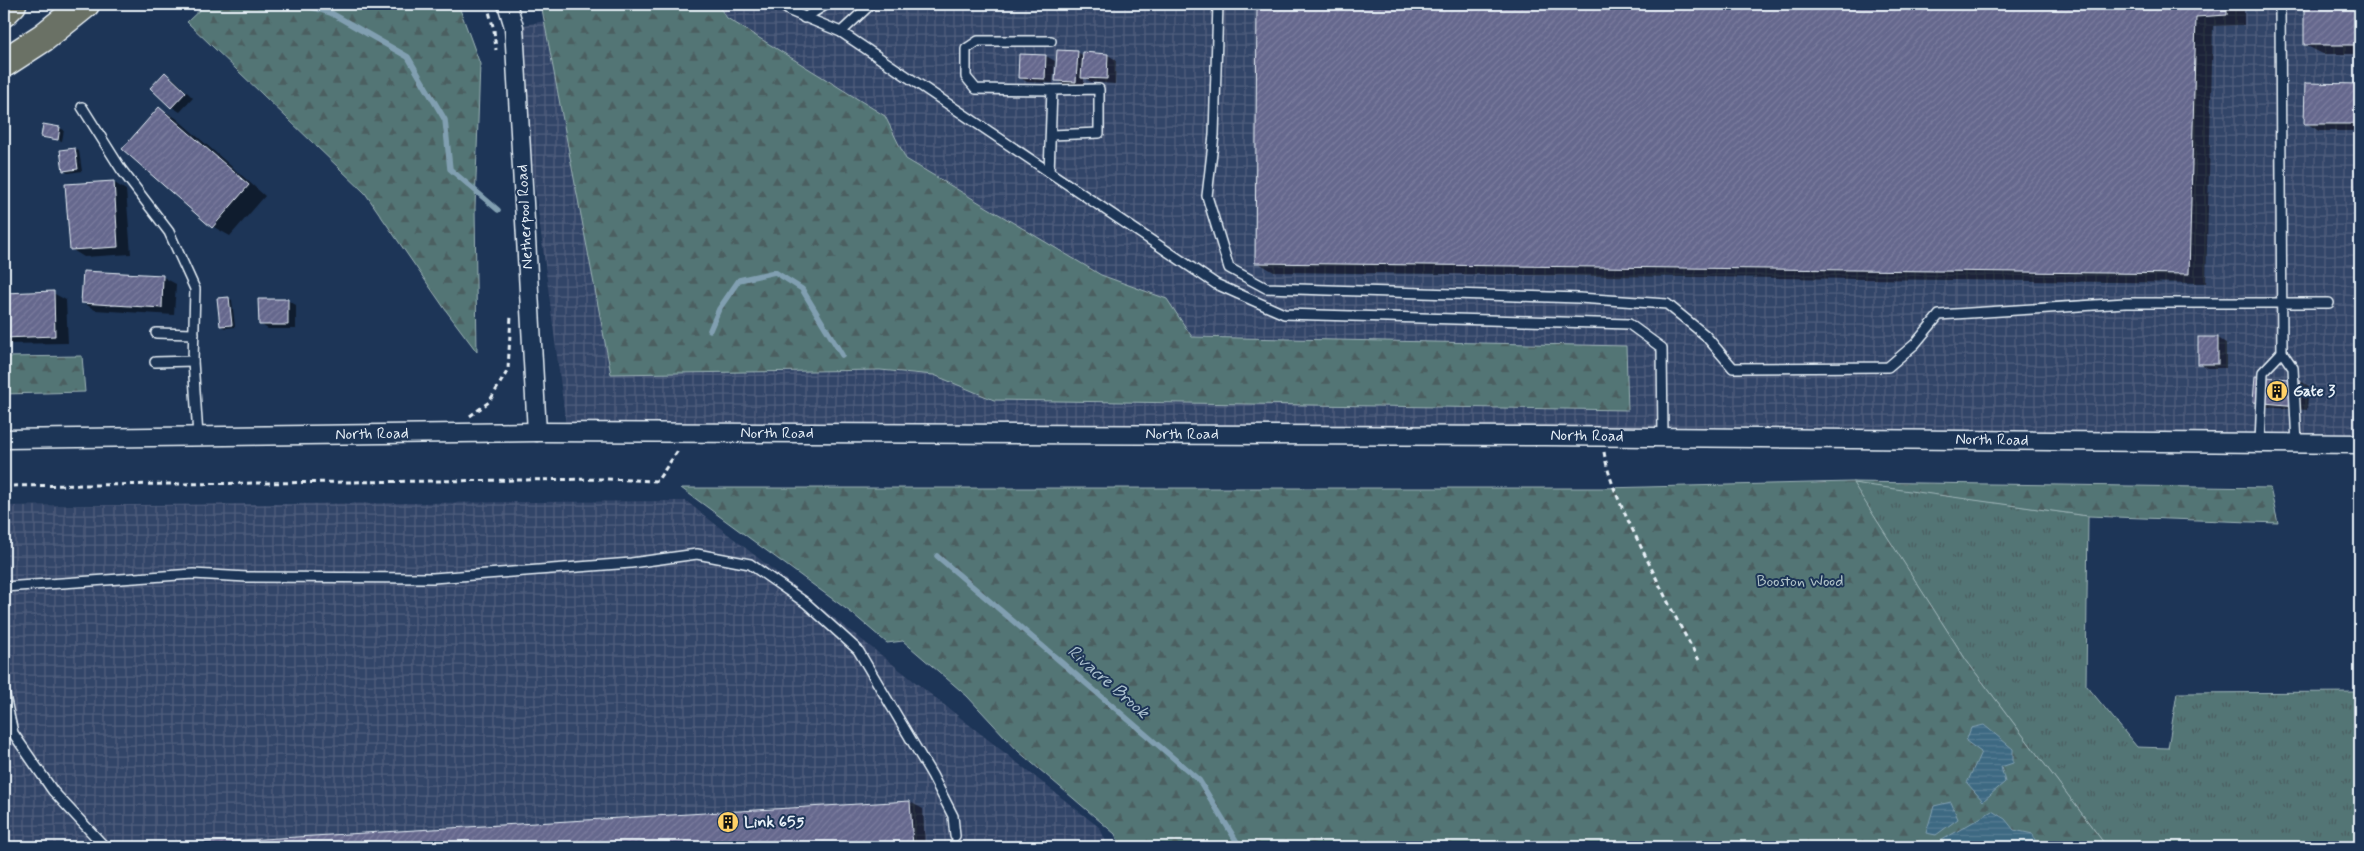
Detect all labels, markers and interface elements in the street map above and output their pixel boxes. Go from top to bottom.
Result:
street label: Netherpool Road [512,164,538,270]
building icon: Gate 3 [2265,379,2289,403]
place label: Gate 3 [2293,381,2336,402]
street label: North Road [335,423,409,445]
street label: North Road [740,423,814,444]
street label: North Road [1145,424,1219,445]
street label: North Road [1550,425,1624,447]
street label: North Road [1955,429,2029,451]
park label: Booston Wood [1756,571,1844,592]
water label: Rivacre Brook [1062,640,1155,725]
building icon: Link 655 [716,810,740,834]
place label: Link 655 [744,812,804,833]

